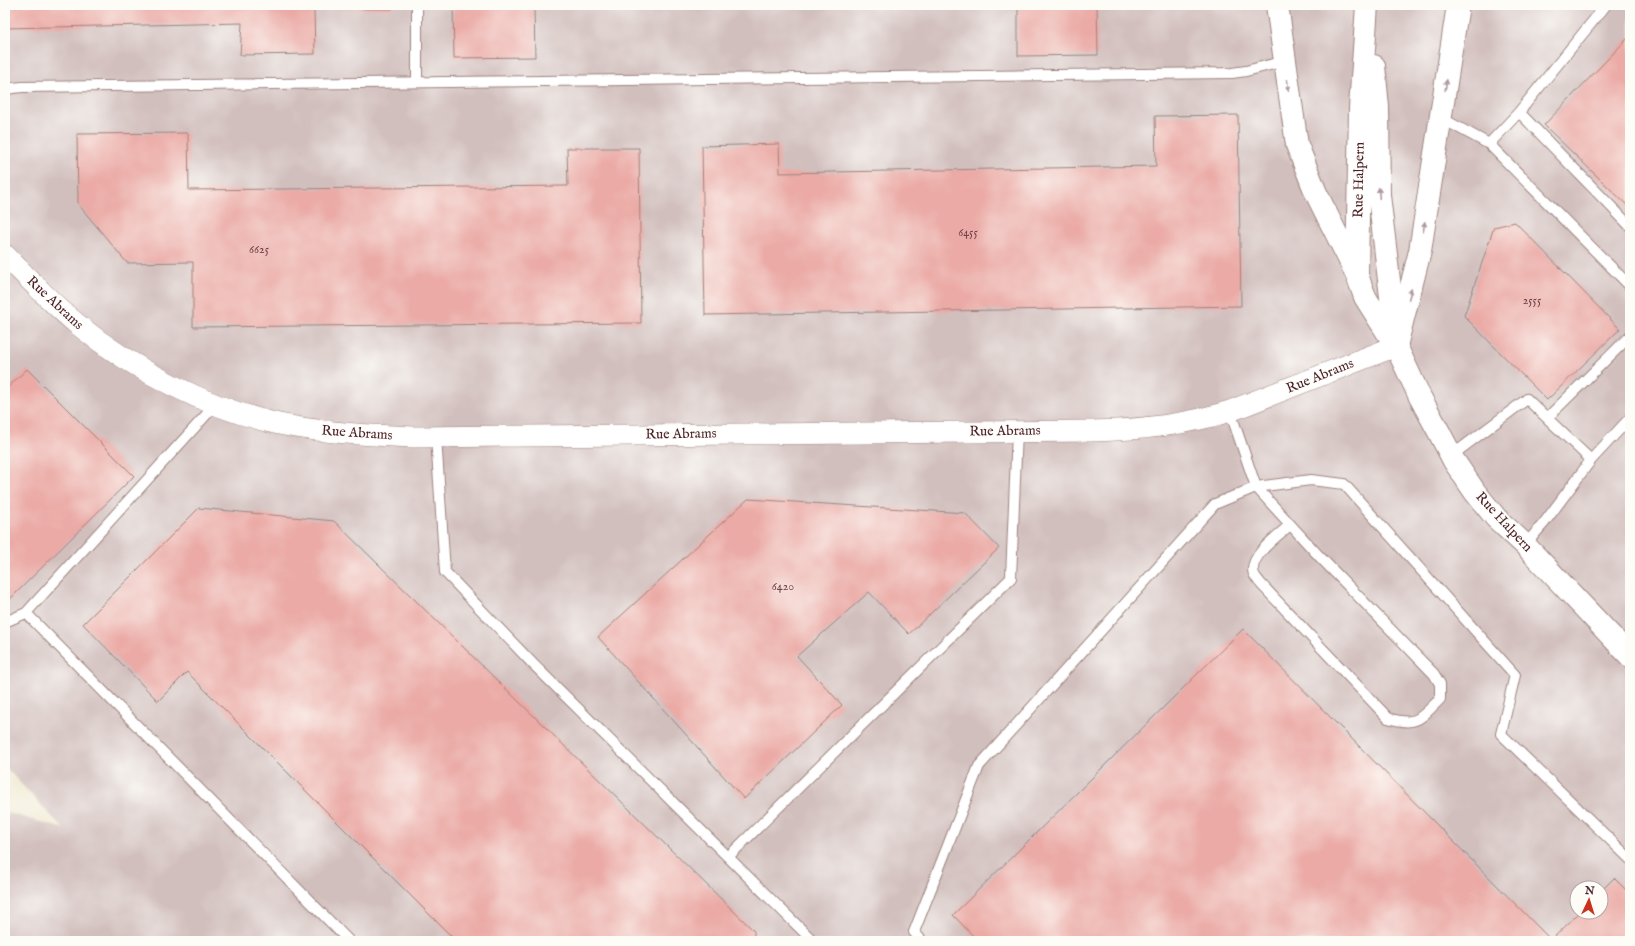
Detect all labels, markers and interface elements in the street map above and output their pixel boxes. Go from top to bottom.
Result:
one-way arrow [1285,79,1291,91]
one-way arrow [1443,79,1449,91]
street label: Rue Halpern [1349,141,1369,218]
one-way arrow [1376,187,1383,199]
one-way arrow [1421,221,1427,234]
house number: 6455 [958,225,978,240]
house number: 6625 [249,242,270,257]
street label: Rue Abrams [23,272,87,334]
one-way arrow [1407,288,1413,301]
house number: 2555 [1523,293,1542,308]
street label: Rue Abrams [1284,354,1356,398]
street label: Rue Abrams [969,421,1041,441]
street label: Rue Abrams [321,422,393,444]
street label: Rue Abrams [645,424,717,444]
street label: Rue Halpern [1472,488,1537,556]
house number: 6420 [772,579,794,594]
north arrow [1569,880,1609,920]
text: N [1583,884,1595,898]

